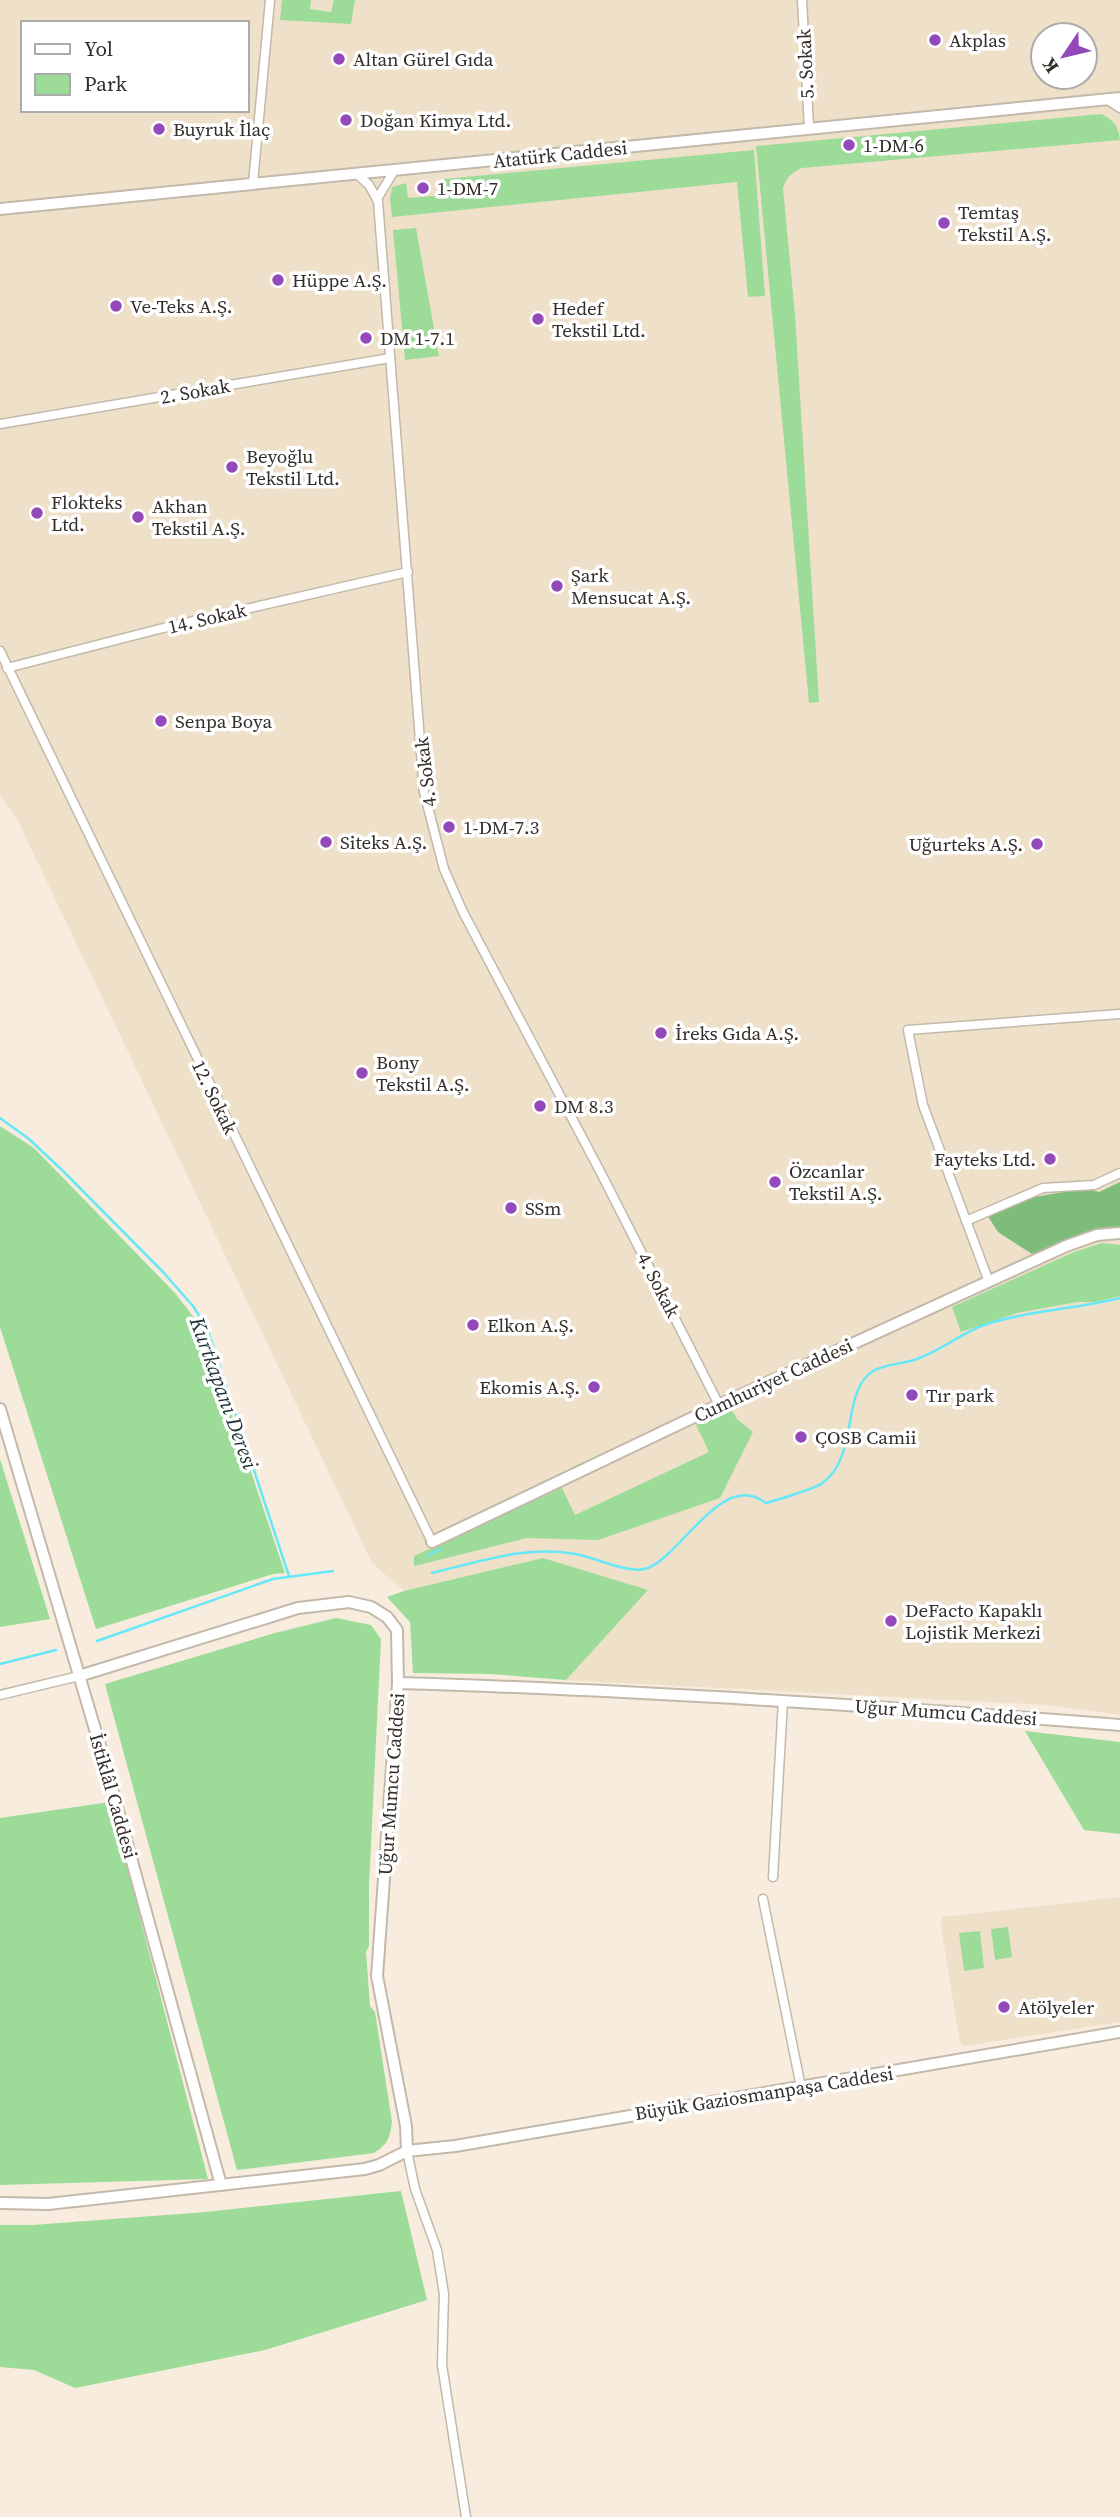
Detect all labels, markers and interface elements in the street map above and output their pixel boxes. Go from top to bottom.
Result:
legend [21,21,248,112]
north arrow [1029,21,1099,91]
place label: Akplas [949,27,1006,53]
street label: 5. Sokak [790,28,820,100]
marker: Akplas [927,32,943,48]
text: Yol [84,34,113,63]
place label: Altan Gürel Gıda [353,46,494,72]
marker: Altan Gürel Gıda [331,51,347,67]
text: K [1035,52,1065,79]
text: Park [84,69,128,98]
place label: Doğan Kimya Ltd. [360,107,511,133]
marker: Doğan Kimya Ltd. [338,112,354,128]
place label: Buyruk İlaç [173,116,270,142]
marker: Buyruk İlaç [151,121,167,137]
place label: 1-DM-6 [863,132,924,158]
street label: Atatürk Caddesi [492,134,629,174]
marker: 1-DM-6 [841,137,857,153]
place label: 1-DM-7 [437,175,498,201]
marker: 1-DM-7 [415,180,431,196]
place label: Temtaş Tekstil A.Ş. [958,199,1051,247]
marker: Temtaş Tekstil A.Ş. [936,215,952,231]
place label: Hüppe A.Ş. [292,267,387,293]
marker: Hüppe A.Ş. [270,272,286,288]
place label: Ve-Teks A.Ş. [130,293,232,319]
place label: Hedef Tekstil Ltd. [552,295,646,343]
marker: Ve-Teks A.Ş. [108,298,124,314]
marker: Hedef Tekstil Ltd. [530,311,546,327]
place label: DM 1-7.1 [380,325,455,351]
marker: DM 1-7.1 [358,330,374,346]
street label: 2. Sokak [158,372,232,410]
place label: Beyoğlu Tekstil Ltd. [246,443,340,491]
marker: Beyoğlu Tekstil Ltd. [224,459,240,475]
place label: Flokteks Ltd. [51,489,122,537]
place label: Akhan Tekstil A.Ş. [152,493,245,541]
marker: Flokteks Ltd. [29,505,45,521]
marker: Akhan Tekstil A.Ş. [130,509,146,525]
place label: Şark Mensucat A.Ş. [571,562,691,610]
marker: Şark Mensucat A.Ş. [549,578,565,594]
street label: 14. Sokak [165,596,249,640]
place label: Senpa Boya [175,708,272,734]
marker: Senpa Boya [153,713,169,729]
street label: 4. Sokak [408,735,442,808]
place label: 1-DM-7.3 [463,814,539,840]
marker: 1-DM-7.3 [441,819,457,835]
place label: Siteks A.Ş. [340,829,427,855]
place label: Uğurteks A.Ş. [909,831,1023,857]
marker: Siteks A.Ş. [318,834,334,850]
marker: Uğurteks A.Ş. [1029,836,1045,852]
place label: İreks Gıda A.Ş. [675,1020,799,1046]
marker: İreks Gıda A.Ş. [653,1025,669,1041]
place label: Bony Tekstil A.Ş. [376,1049,469,1097]
street label: 12. Sokak [186,1056,244,1139]
marker: Bony Tekstil A.Ş. [354,1065,370,1081]
place label: DM 8.3 [554,1093,613,1119]
marker: DM 8.3 [532,1098,548,1114]
place label: Fayteks Ltd. [934,1146,1036,1172]
marker: Fayteks Ltd. [1042,1151,1058,1167]
place label: Özcanlar Tekstil A.Ş. [789,1158,882,1206]
marker: Özcanlar Tekstil A.Ş. [767,1174,783,1190]
place label: SSm [525,1195,561,1221]
marker: SSm [503,1200,519,1216]
street label: 4. Sokak [632,1248,687,1323]
water label: Kurtkapanı Deresi [183,1312,265,1474]
place label: Elkon A.Ş. [487,1312,574,1338]
marker: Elkon A.Ş. [465,1317,481,1333]
street label: Cumhuriyet Caddesi [689,1332,857,1428]
place label: Ekomis A.Ş. [479,1374,580,1400]
marker: Ekomis A.Ş. [586,1379,602,1395]
place label: Tır park [926,1382,995,1408]
marker: Tır park [904,1387,920,1403]
place label: ÇOSB Camii [815,1424,917,1450]
marker: ÇOSB Camii [793,1429,809,1445]
place label: DeFacto Kapaklı Lojistik Merkezi [905,1597,1043,1645]
marker: DeFacto Kapaklı Lojistik Merkezi [883,1613,899,1629]
street label: Uğur Mumcu Caddesi [372,1692,410,1876]
street label: Uğur Mumcu Caddesi [854,1693,1038,1731]
street label: İstiklâl Caddesi [84,1730,144,1862]
place label: Atölyeler [1018,1994,1094,2020]
marker: Atölyeler [996,1999,1012,2015]
street label: Büyük Gaziosmanpaşa Caddesi [633,2060,895,2126]

